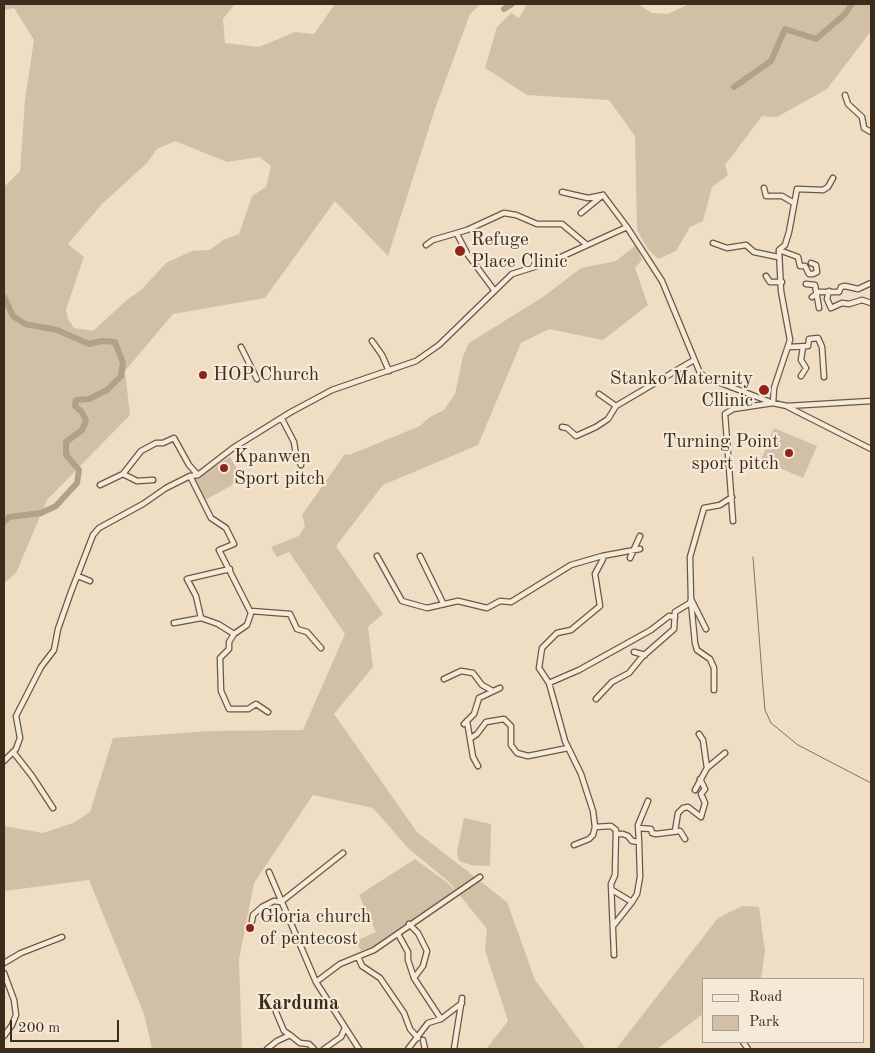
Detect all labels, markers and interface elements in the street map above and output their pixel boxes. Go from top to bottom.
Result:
place label: Refuge Place Clinic [471,229,567,273]
marker: Refuge Place Clinic [453,244,467,258]
place label: HOP Church [213,364,319,386]
place label: Stanko Maternity Cllinic [610,368,753,412]
marker: HOP Church [197,369,209,381]
marker: Stanko Maternity Cllinic [757,383,771,397]
place label: Turning Point sport pitch [663,431,779,475]
place label: Kpanwen Sport pitch [234,446,325,490]
marker: Turning Point sport pitch [783,447,795,459]
marker: Kpanwen Sport pitch [218,462,230,474]
place label: Gloria church of pentecost [260,906,371,950]
marker: Gloria church of pentecost [244,922,256,934]
legend [702,978,865,1043]
text: Road [749,990,782,1005]
district label: Karduma [257,992,339,1016]
scale bar [12,1010,121,1042]
text: Park [749,1015,780,1030]
text: 200 m [18,1021,60,1036]

